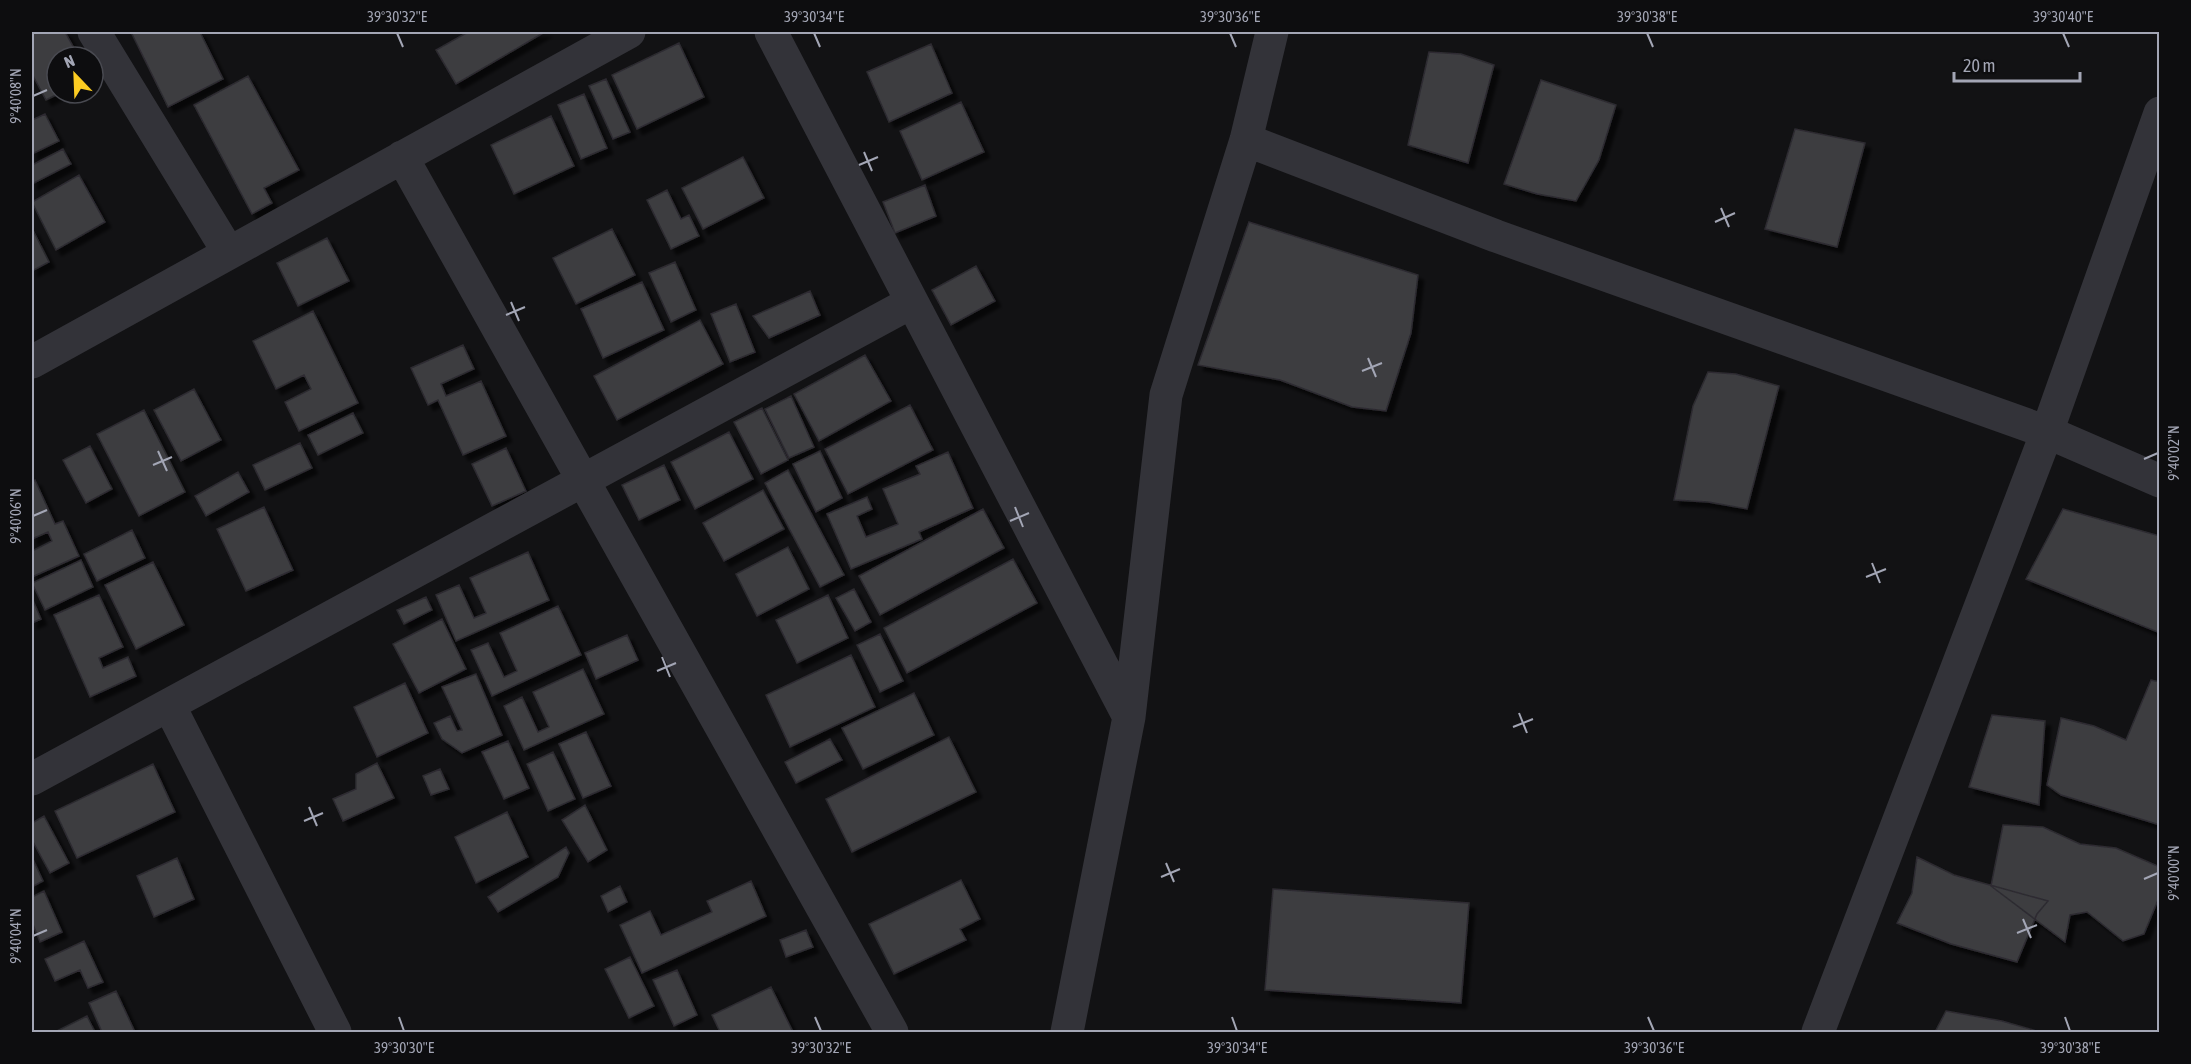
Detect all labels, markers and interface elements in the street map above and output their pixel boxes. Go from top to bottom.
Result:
text: 39°30'32"E [367,8,428,25]
text: 39°30'34"E [784,8,845,25]
text: 39°30'36"E [1200,8,1261,25]
text: 39°30'38"E [1617,8,1678,25]
text: 39°30'40"E [2033,8,2094,25]
north arrow [45,45,105,105]
scale bar [1954,45,2080,83]
text: N [61,51,77,71]
text: 20 m [1963,55,1995,76]
text: 9°40'08"N [7,68,24,124]
text: 9°40'02"N [2165,425,2182,481]
text: 9°40'06"N [7,488,24,544]
text: 9°40'00"N [2165,845,2182,901]
text: 9°40'04"N [7,908,24,964]
text: 39°30'30"E [374,1039,435,1056]
text: 39°30'32"E [791,1039,852,1056]
text: 39°30'34"E [1207,1039,1268,1056]
text: 39°30'36"E [1624,1039,1685,1056]
text: 39°30'38"E [2040,1039,2101,1056]

